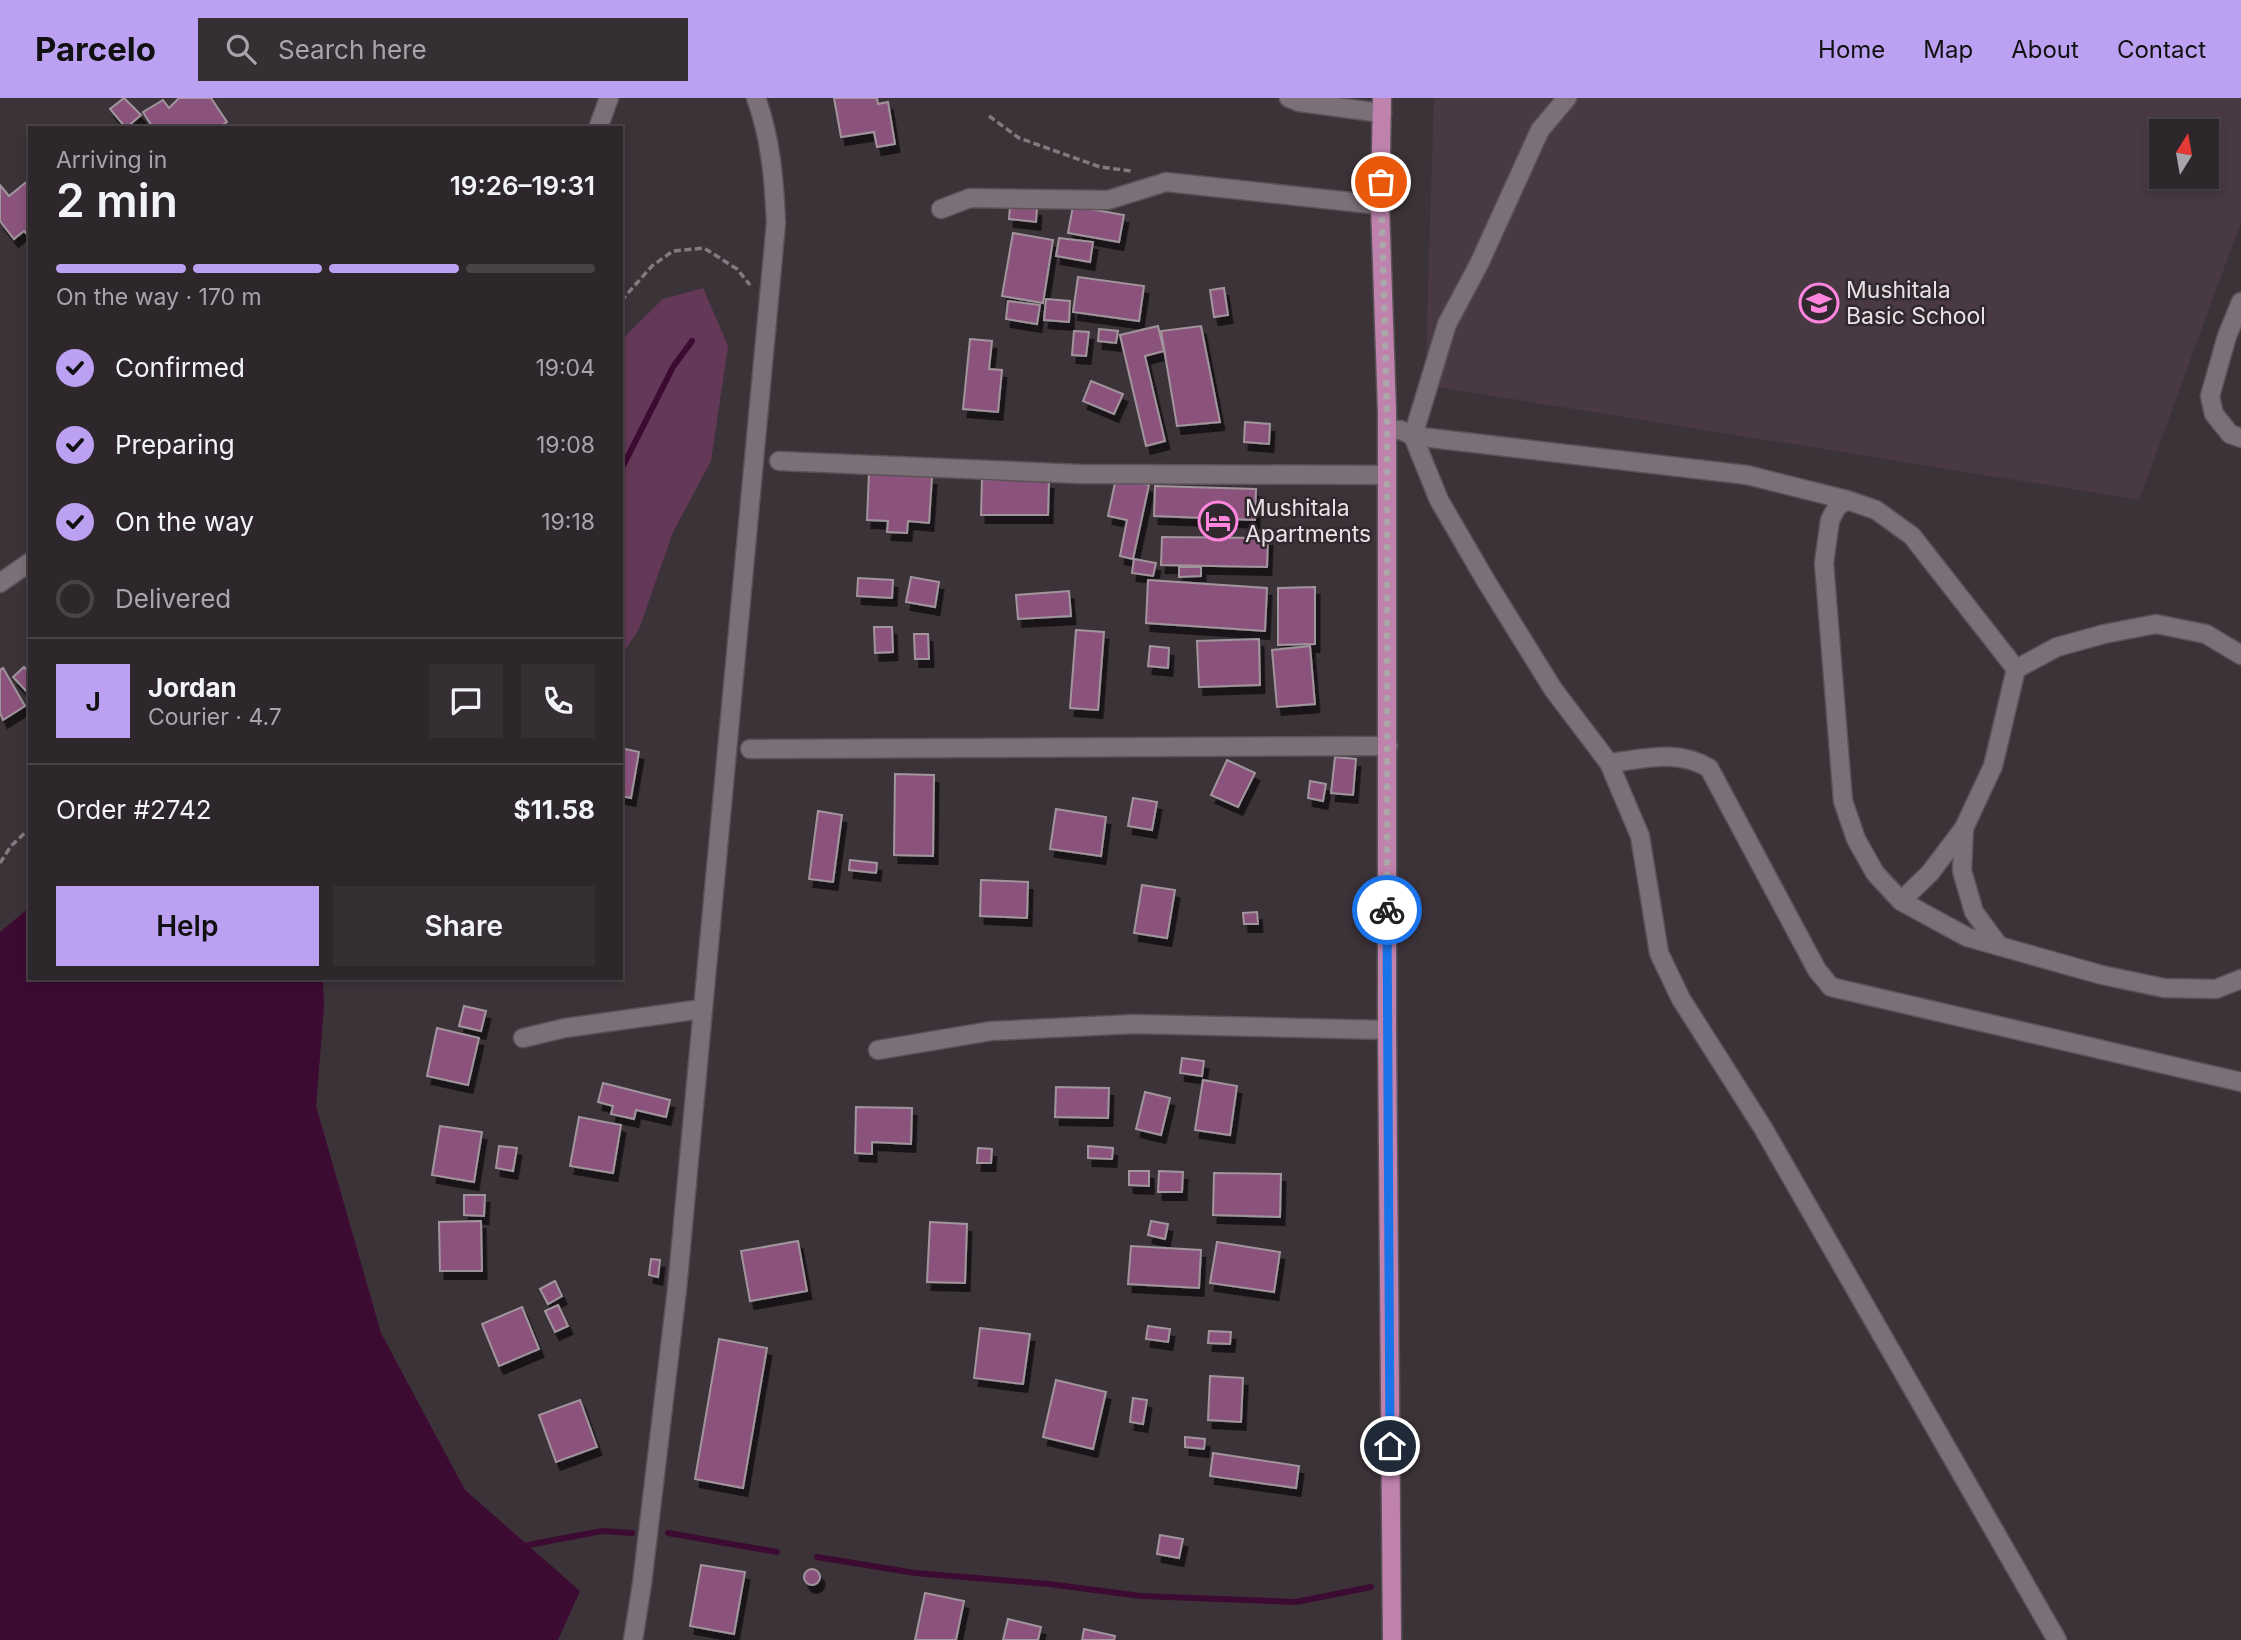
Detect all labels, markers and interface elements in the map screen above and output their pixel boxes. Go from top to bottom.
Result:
search box [198,18,688,81]
text: Parcelo [35,29,156,69]
icon: search [222,30,260,68]
text: Search here [278,34,427,65]
text: Home [1818,35,1885,64]
text: Map [1923,35,1973,64]
text: About [2011,35,2079,64]
text: Contact [2117,35,2206,64]
north arrow [2149,119,2219,189]
map controls [2149,119,2219,189]
text: Arriving in [56,146,167,174]
pin [1351,152,1411,212]
icon: bag [1362,163,1400,201]
text: 19:26–19:31 [450,170,595,201]
text: 2 min [56,172,178,228]
place label: Mushitala Basic School [1846,276,1986,330]
school or university icon: Mushitala Basic School [1798,282,1840,324]
text: On the way · 170 m [56,283,262,311]
icon: check [56,349,94,387]
text: Confirmed [115,352,245,383]
text: 19:04 [535,354,595,382]
icon: check [56,426,94,464]
text: Preparing [115,429,235,460]
text: 19:08 [536,431,595,459]
place label: Mushitala Apartments [1245,494,1371,548]
hotel icon: Mushitala Apartments [1197,500,1239,542]
icon: check [56,503,94,541]
text: On the way [115,506,254,537]
text: 19:18 [541,508,595,536]
text: Delivered [115,583,231,614]
button: chat [429,664,503,738]
button: phone [521,664,595,738]
text: Jordan [148,672,237,703]
text: J [85,686,101,717]
text: Courier · 4.7 [148,703,282,731]
text: Order #2742 [56,794,212,825]
text: $11.58 [513,794,595,825]
courier [1352,875,1422,945]
button: Help [56,886,319,966]
button: Share [333,886,595,966]
icon: bike [1368,891,1406,929]
pin [1360,1416,1420,1476]
icon: home [1371,1427,1409,1465]

